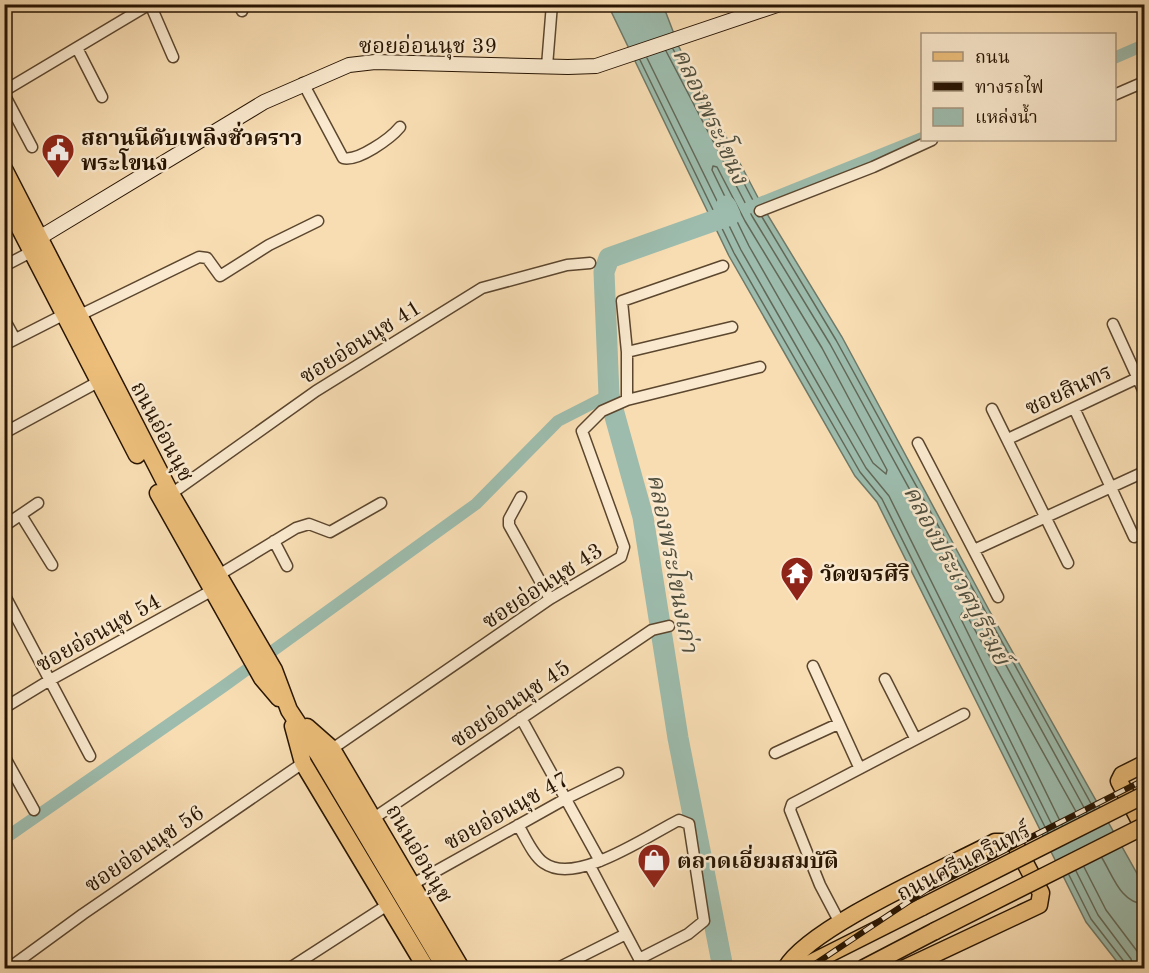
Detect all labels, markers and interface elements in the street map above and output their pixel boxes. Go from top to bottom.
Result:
legend [921,33,1116,141]
street label: ซอยอ่อนนุช 39 [359,34,497,60]
water label: คลองพระโขนง [667,42,758,189]
text: ถนน [975,49,1010,67]
text: ทางรถไฟ [975,75,1044,97]
text: แหล่งน้ำ [975,103,1038,127]
place label: สถานนีดับเพลิงชั่วคราว พระโขนง [81,121,302,175]
public building icon: สถานนีดับเพลิงชั่วคราว พระโขนง [40,132,76,179]
street label: ซอยอ่อนนุช 41 [295,295,427,390]
street label: ซอยสินทร [1022,360,1115,420]
street label: ถนนอ่อนนุช [124,377,199,487]
water label: คลองพระโขนงเก่า [642,471,707,656]
water label: คลองประเวศบุรีรมย์ [896,480,1019,675]
street label: ซอยอ่อนนุช 43 [478,538,608,635]
temple icon: วัดขจรศิริ [779,555,815,602]
place label: วัดขจรศิริ [820,563,910,586]
street label: ซอยอ่อนนุช 54 [32,589,166,679]
street label: ซอยอ่อนนุช 45 [446,655,576,754]
street label: ซอยอ่อนนุช 47 [440,767,574,857]
street label: ซอยอ่อนนุช 56 [80,800,210,899]
street label: ถนนอ่อนนุช [380,800,457,908]
street label: ถนนศรีนครินทร์ [892,817,1035,906]
shop icon: ตลาดเอี่ยมสมบัติ [636,842,672,889]
place label: ตลาดเอี่ยมสมบัติ [677,844,839,873]

